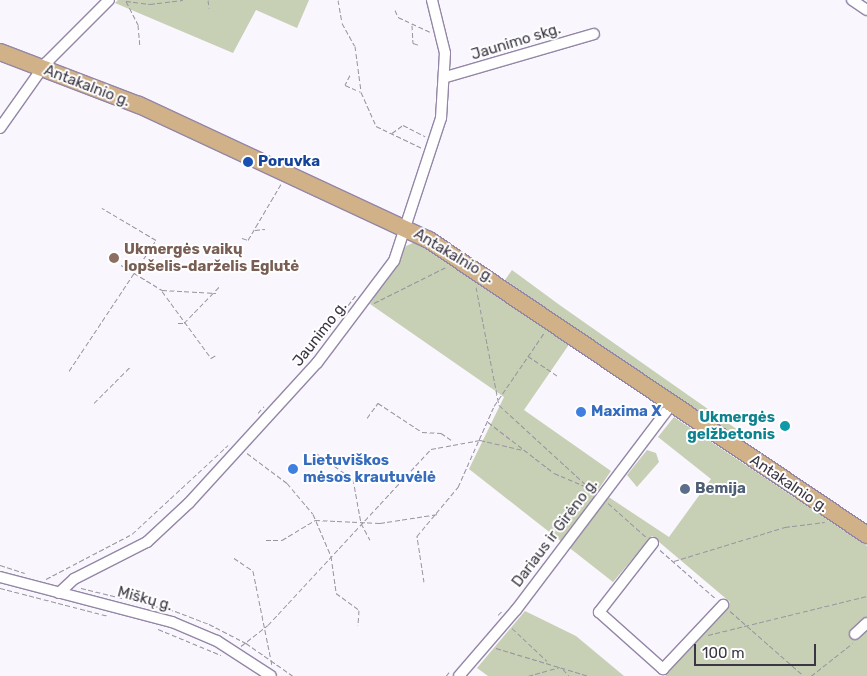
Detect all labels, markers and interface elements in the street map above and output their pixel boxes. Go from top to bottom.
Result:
street label: Jaunimo skg. [469,20,563,64]
street label: Antakalnio g. [42,61,132,111]
place label: Poruvka [258,153,320,171]
marker: Poruvka [242,156,254,168]
street label: Antakalnio g. [411,225,497,287]
place label: Ukmergės vaikų lopšelis-darželis Eglutė [124,240,299,275]
marker: Ukmergės vaikų lopšelis-darželis Eglutė [108,252,120,264]
street label: Jaunimo g. [289,298,351,370]
place label: Maxima X [591,403,662,421]
marker: Maxima X [575,406,587,418]
place label: Ukmergės gelžbetonis [687,408,775,443]
marker: Ukmergės gelžbetonis [779,420,791,432]
place label: Lietuviškos mėsos krautuvėlė [303,451,436,486]
street label: Antakalnio g. [746,451,832,517]
marker: Lietuviškos mėsos krautuvėlė [287,463,299,475]
street label: Dariaus ir Girėno g. [508,475,602,591]
place label: Bemija [695,480,746,498]
marker: Bemija [679,483,691,495]
street label: Miškų g. [115,583,175,615]
scale bar [697,634,820,666]
text: 100 m [702,644,744,662]

